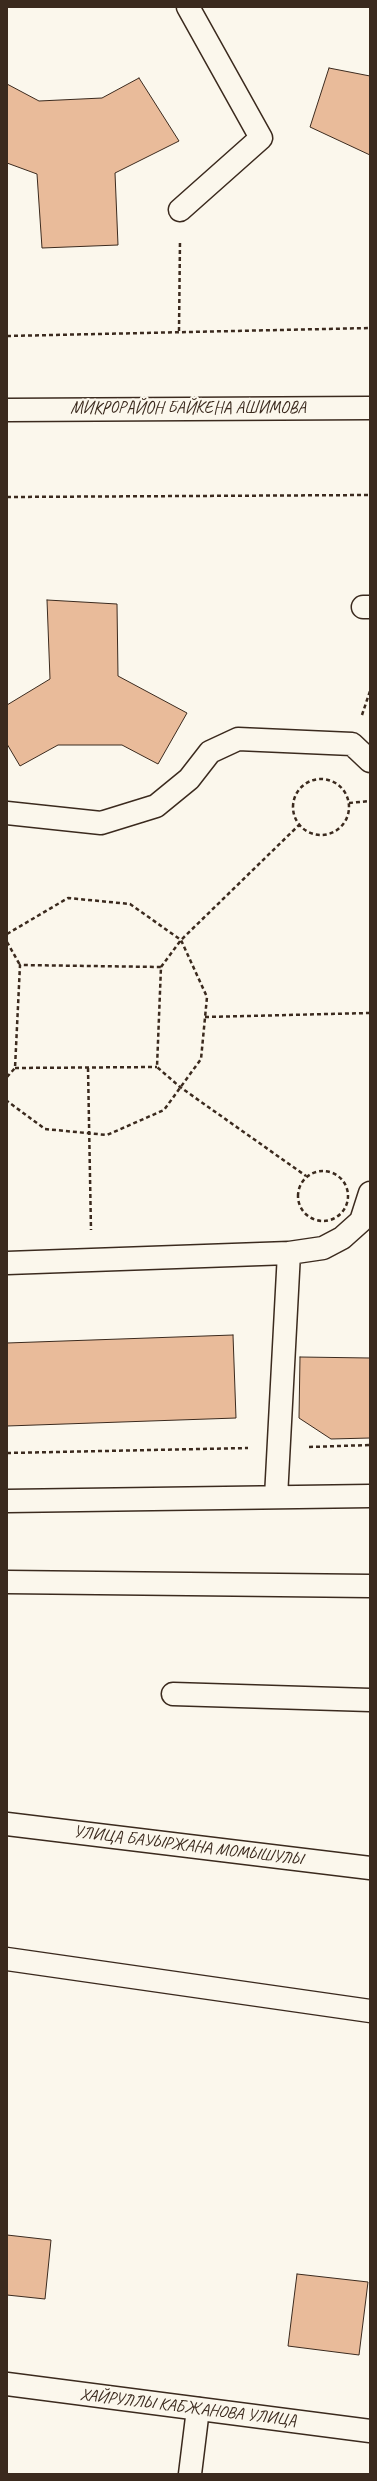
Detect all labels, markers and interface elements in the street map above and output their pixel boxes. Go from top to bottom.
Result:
street label: МИКРОРАЙОН БАЙКЕНА АШИМОВА [70,399,306,419]
street label: УЛИЦА БАУЫРЖАНА МОМЫШУЛЫ [72,1822,304,1870]
street label: ХАЙРУЛЛЫ КАБЖАНОВА УЛИЦА [79,2385,297,2431]

